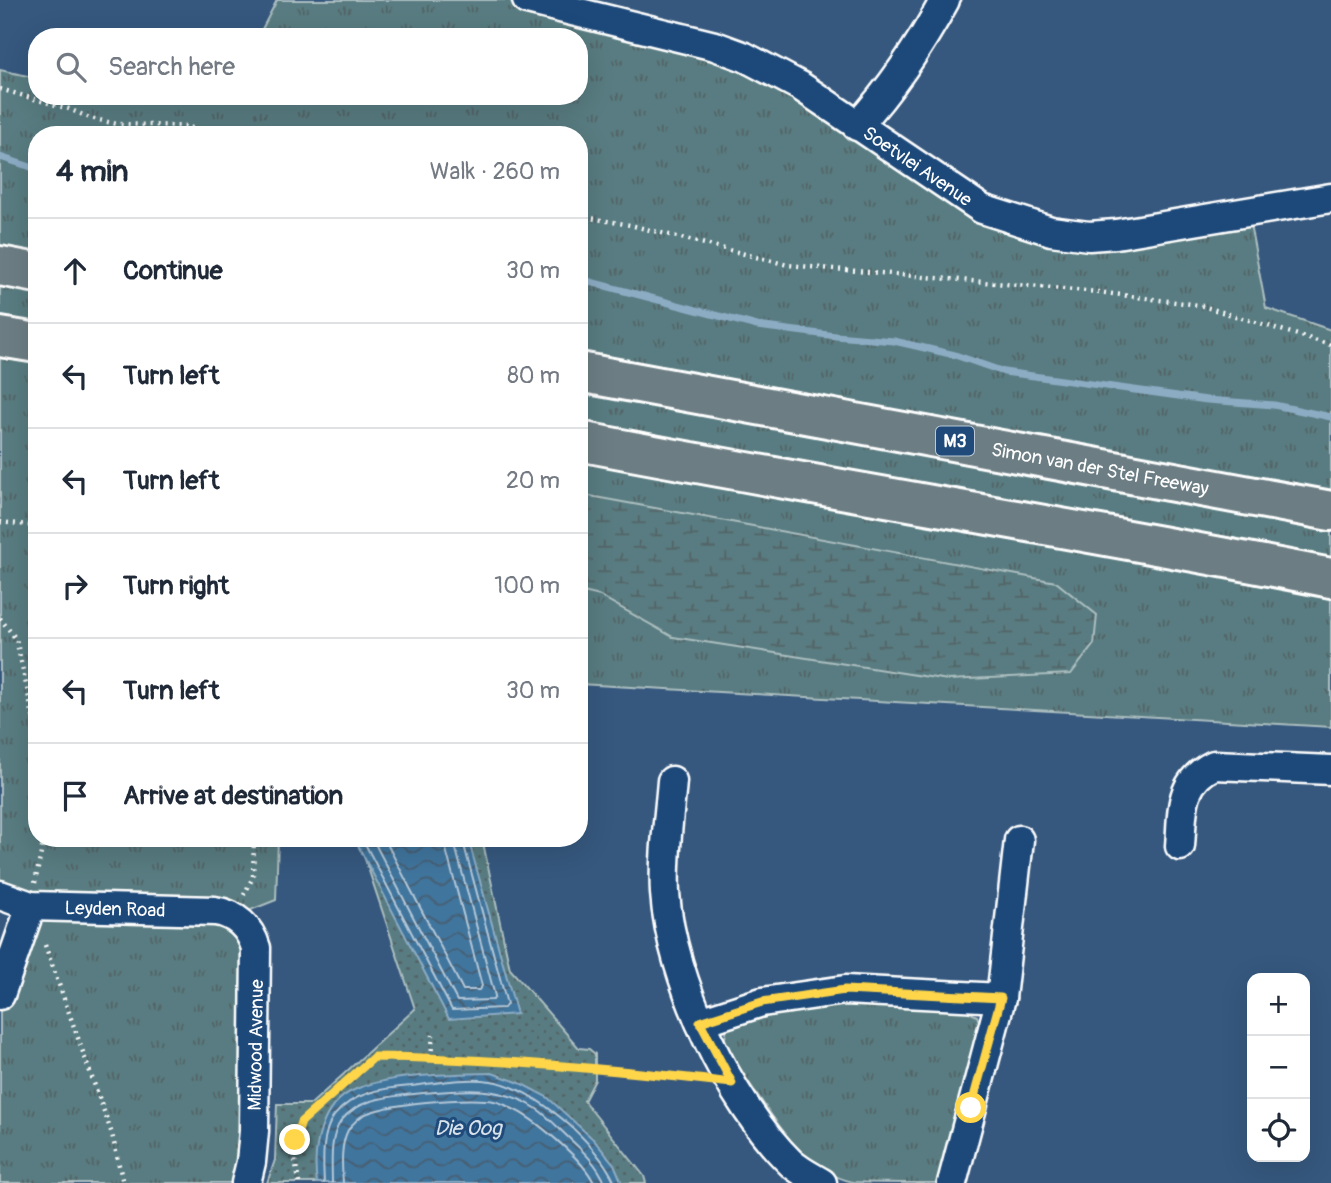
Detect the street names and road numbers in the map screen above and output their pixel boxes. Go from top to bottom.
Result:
street label: Soetvlei Avenue [858,121,977,212]
road number: M3 [936,426,974,456]
street label: Simon van der Stel Freeway [989,437,1211,501]
street label: Leyden Road [64,896,166,923]
street label: Midwood Avenue [243,978,269,1111]

